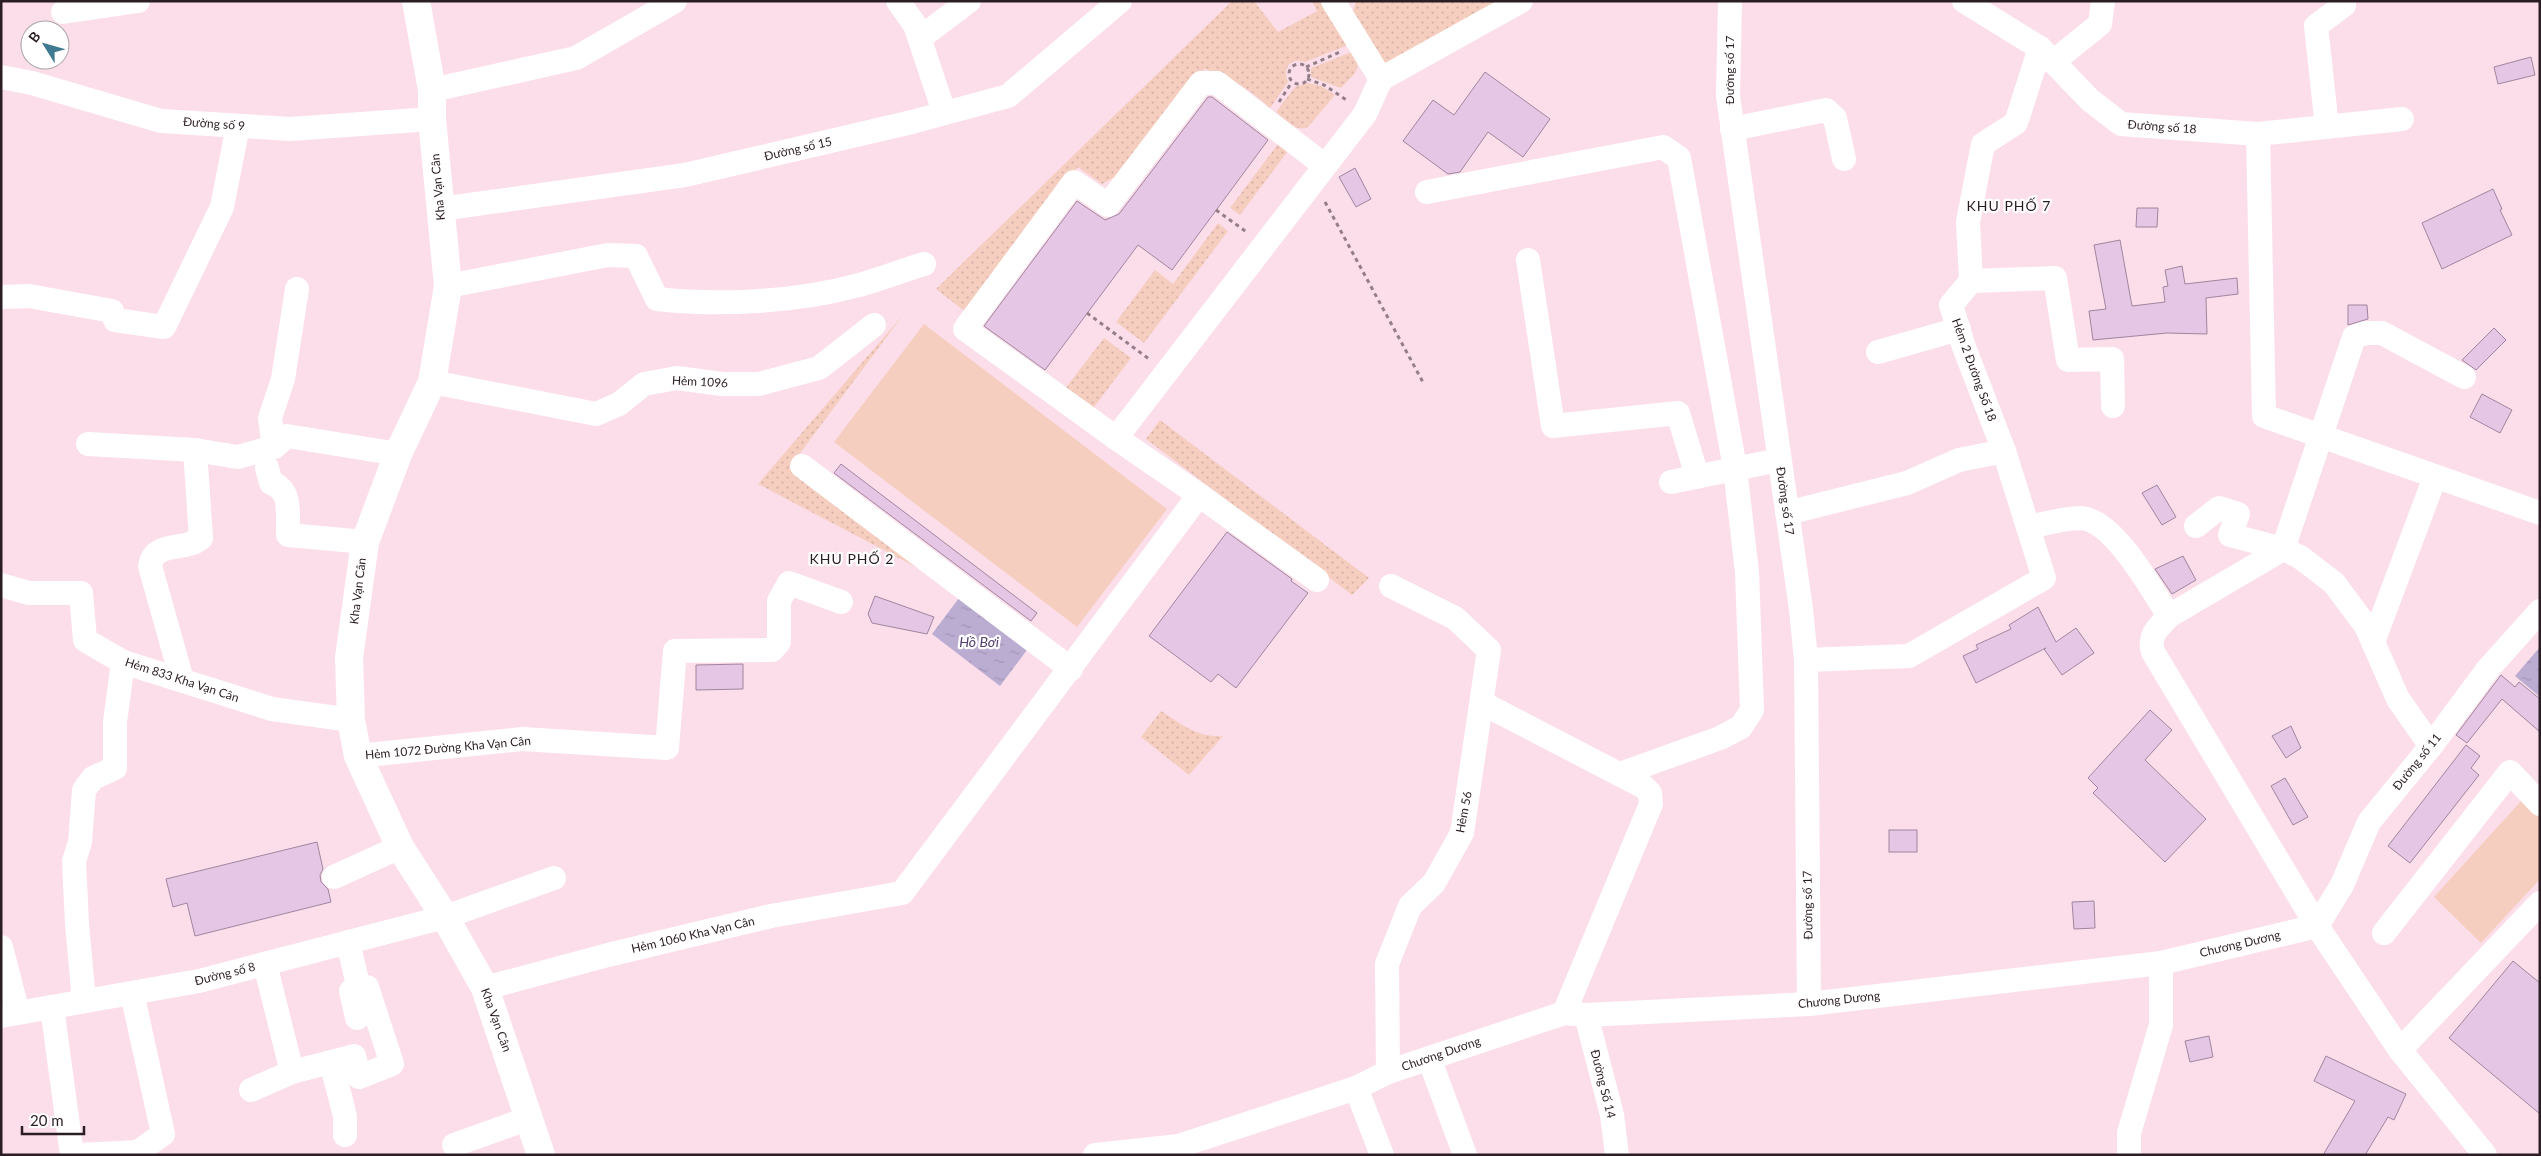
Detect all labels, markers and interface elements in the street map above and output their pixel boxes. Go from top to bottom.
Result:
north arrow [20,20,70,70]
text: B [25,28,44,46]
street label: Đường số 17 [1722,35,1737,105]
street label: Đường số 9 [183,114,246,133]
street label: Đường số 18 [2127,117,2197,136]
street label: Đường số 15 [763,133,833,164]
street label: Kha Vạn Cân [427,153,448,221]
district label: KHU PHỐ 7 [1967,197,2051,214]
street label: Hẻm 2 Đường Số 18 [1949,316,2000,423]
street label: Hẻm 1096 [672,373,728,390]
street label: Đường số 17 [1773,466,1798,536]
district label: KHU PHỐ 2 [810,550,894,567]
street label: Kha Vạn Cân [346,557,369,625]
water label: Hồ Bơi [959,633,1000,650]
street label: Hẻm 833 Kha Vạn Cân [123,654,241,705]
street label: Đường số 11 [2389,730,2444,793]
street label: Hẻm 1072 Đường Kha Vạn Cân [365,733,531,762]
street label: Hẻm 56 [1452,790,1475,834]
street label: Đường số 17 [1799,870,1816,940]
street label: Hẻm 1060 Kha Vạn Cân [630,913,756,956]
street label: Chương Dương [2198,927,2282,960]
street label: Đường số 8 [193,959,257,988]
street label: Kha Vạn Cân [478,986,515,1054]
street label: Chương Dương [1797,988,1881,1011]
street label: Chương Dương [1399,1033,1482,1074]
street label: Đường Số 14 [1588,1048,1619,1120]
scale bar [22,1104,85,1136]
text: 20 m [30,1111,64,1129]

